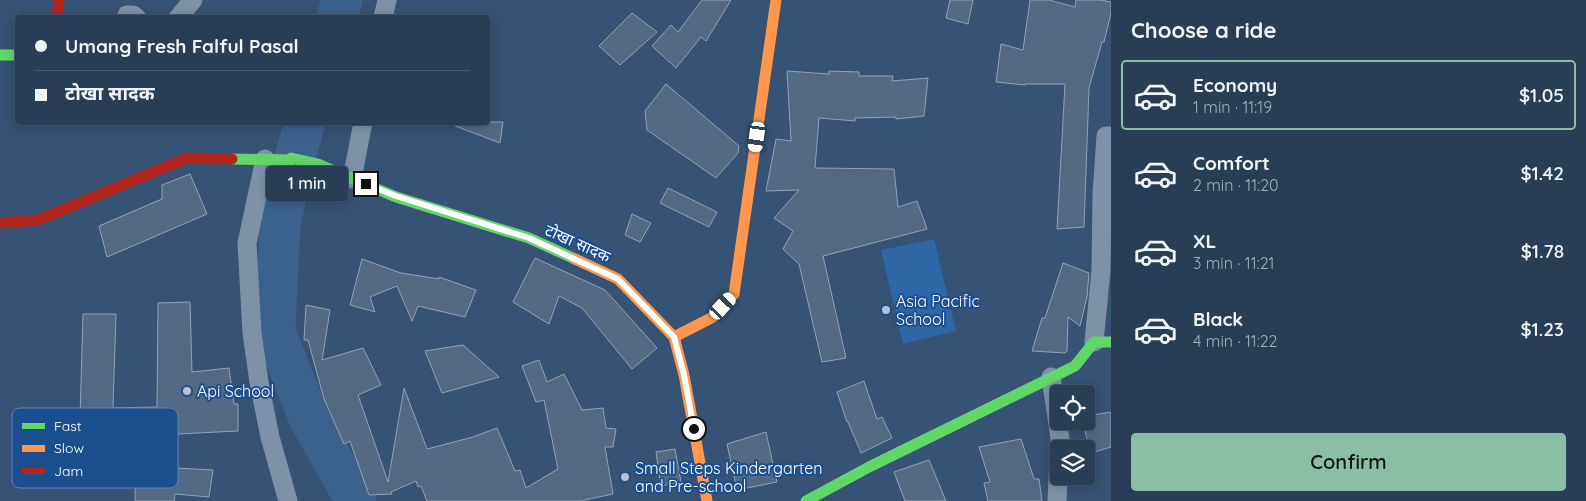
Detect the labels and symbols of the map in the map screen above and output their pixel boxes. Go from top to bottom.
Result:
car [747,121,766,153]
callout: 1 min [266,166,348,202]
route end [355,173,377,195]
street label: टोखा सादक [542,220,614,267]
car [707,290,738,322]
place label: Asia Pacific School [896,291,980,329]
marker: Asia Pacific School [880,304,892,316]
place label: Api School [197,381,274,401]
marker: Api School [181,385,193,397]
legend [12,408,178,488]
text: Fast [54,417,82,435]
route start [683,418,705,440]
text: Slow [54,439,84,457]
place label: Small Steps Kindergarten and Pre-school [635,458,822,496]
text: Jam [54,462,83,480]
marker: Small Steps Kindergarten and Pre-school [619,471,631,483]

